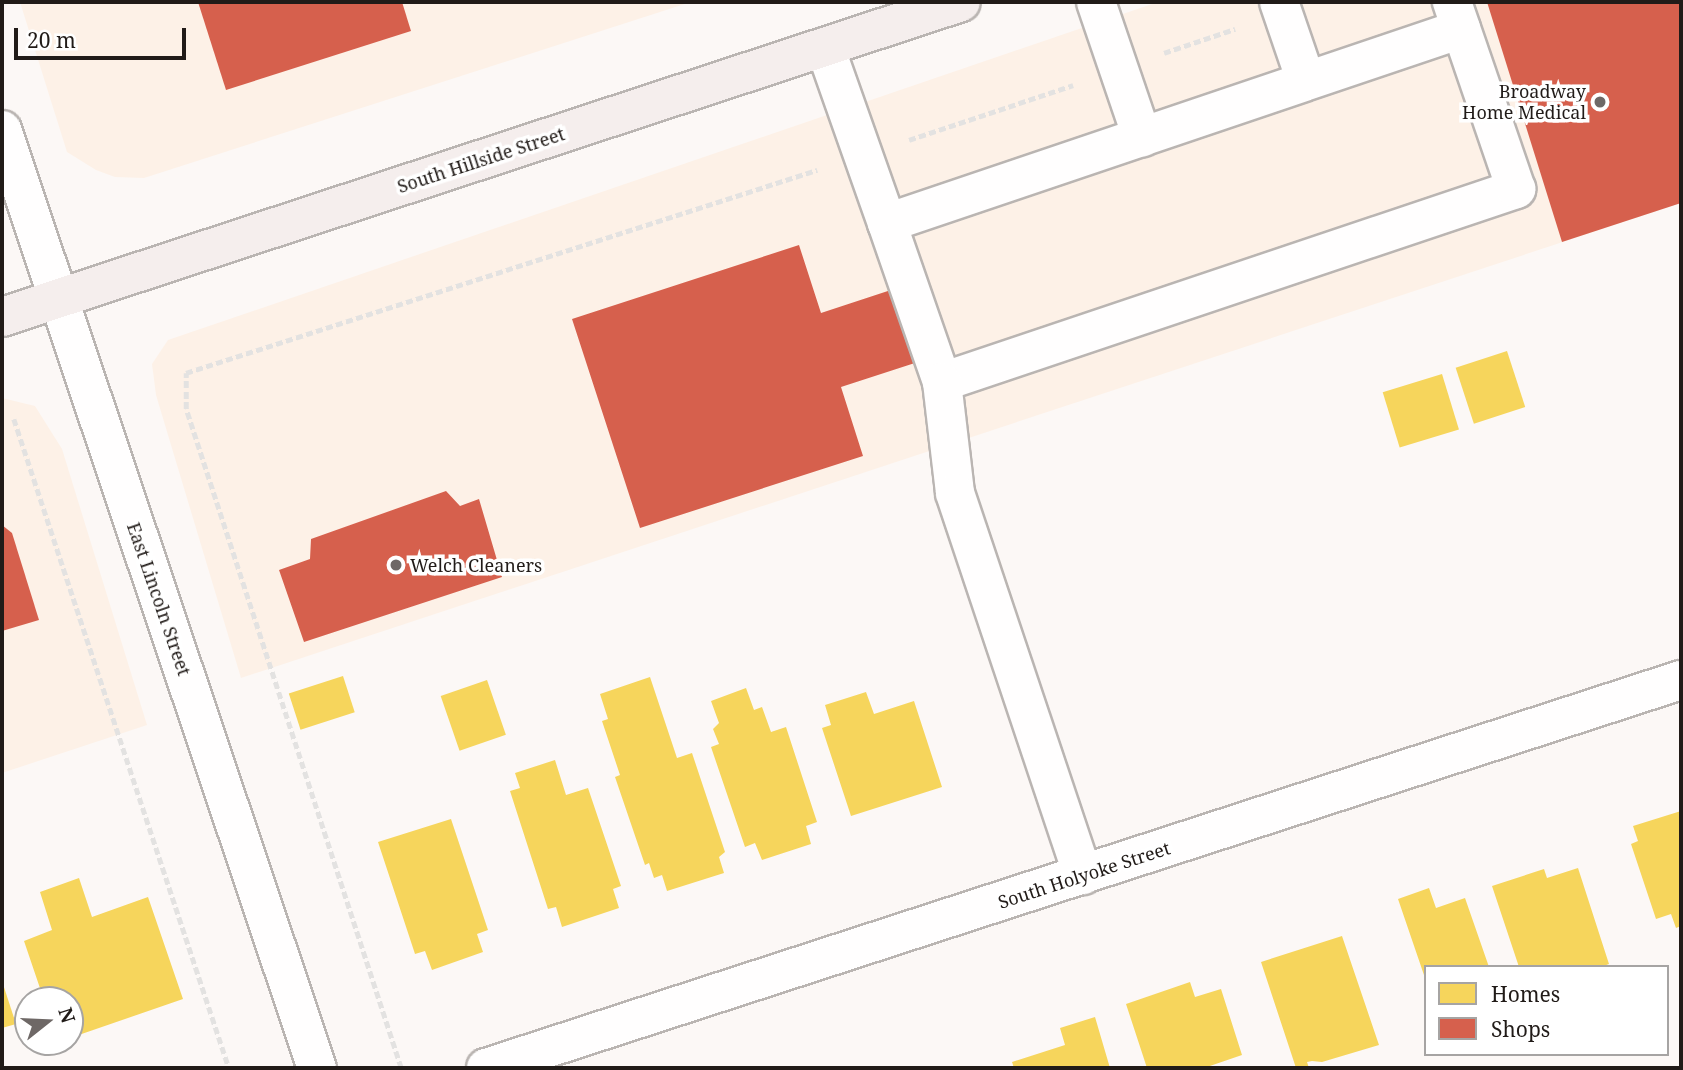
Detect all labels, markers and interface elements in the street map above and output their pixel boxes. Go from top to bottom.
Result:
scale bar [18,14,189,58]
text: 20 m [27,26,76,54]
place label: Broadway Home Medical [1462,81,1586,124]
marker: Broadway Home Medical [1592,94,1608,110]
street label: South Hillside Street [395,123,567,197]
street label: East Lincoln Street [123,520,195,678]
place label: Welch Cleaners [410,554,542,576]
marker: Welch Cleaners [388,557,404,573]
street label: South Holyoke Street [995,837,1173,913]
legend [1424,965,1669,1056]
text: Homes [1491,980,1560,1008]
north arrow [14,986,84,1056]
text: N [52,1004,82,1026]
text: Shops [1491,1015,1550,1043]

